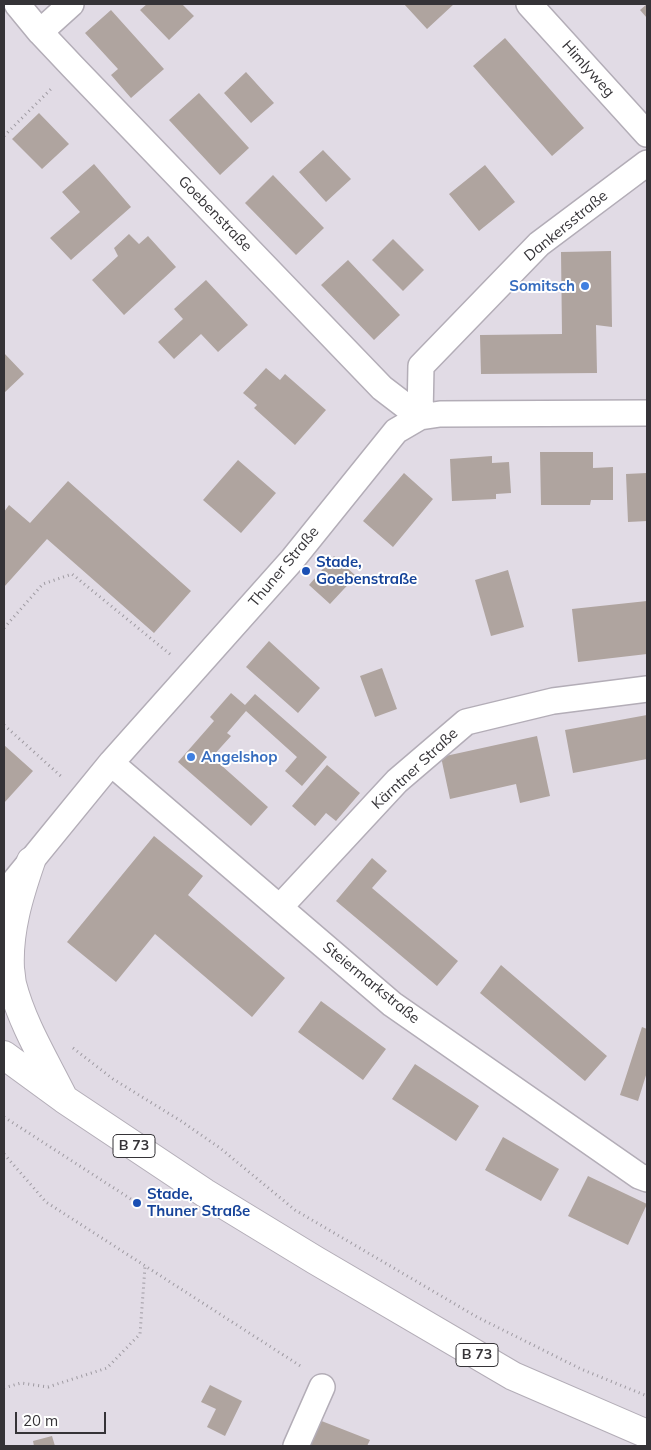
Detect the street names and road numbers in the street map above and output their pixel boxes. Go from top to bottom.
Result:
street label: Himlyweg [558,37,618,101]
street label: Goebenstraße [174,172,256,256]
street label: Dankersstraße [521,187,611,265]
street label: Thuner Straße [245,523,323,611]
street label: Kärntner Straße [368,725,462,813]
street label: Steiermarkstraße [319,938,423,1028]
road number: B 73 [113,1134,155,1158]
road number: B 73 [456,1344,498,1366]

